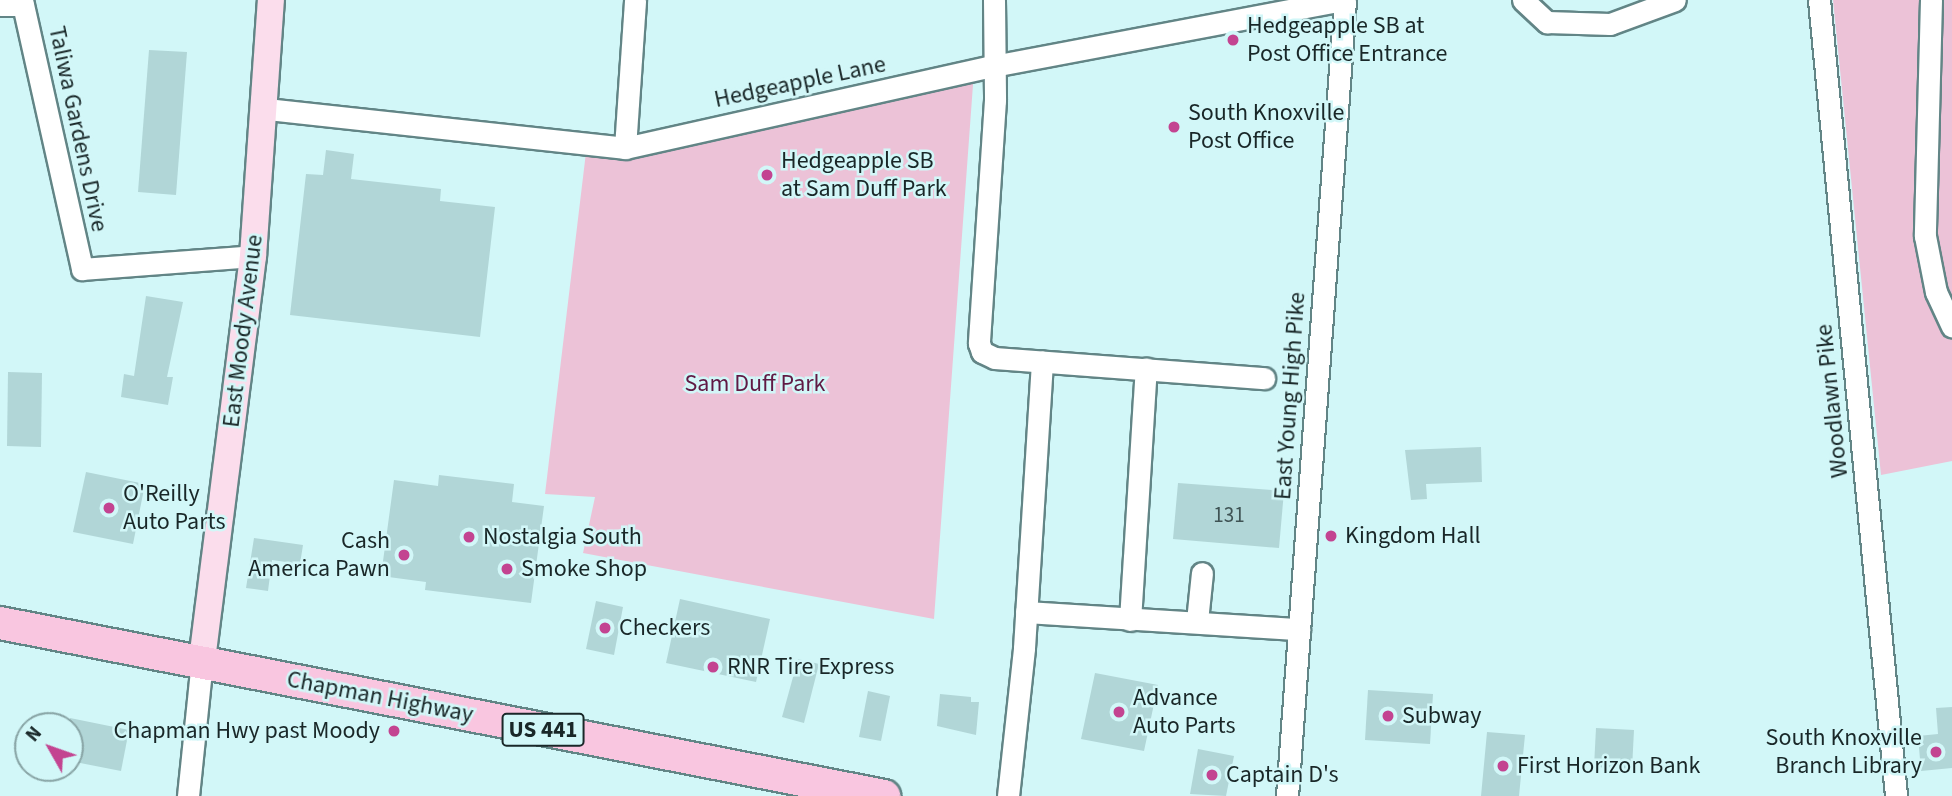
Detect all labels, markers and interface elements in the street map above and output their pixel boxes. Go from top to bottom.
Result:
place label: Hedgeapple SB at Post Office Entrance [1247,12,1447,68]
street label: Taliwa Gardens Drive [42,24,114,234]
marker: Hedgeapple SB at Post Office Entrance [1225,32,1241,48]
street label: Hedgeapple Lane [712,50,888,114]
place label: South Knoxville Post Office [1188,99,1344,155]
marker: South Knoxville Post Office [1166,119,1182,135]
place label: Hedgeapple SB at Sam Duff Park [781,147,947,203]
marker: Hedgeapple SB at Sam Duff Park [759,167,775,183]
street label: East Moody Avenue [217,233,269,429]
street label: East Young High Pike [1268,291,1312,501]
street label: Woodlawn Pike [1810,323,1854,479]
park label: Sam Duff Park [685,370,825,398]
place label: O'Reilly Auto Parts [123,480,225,536]
marker: O'Reilly Auto Parts [101,500,117,516]
house number: 131 [1213,502,1245,528]
place label: Kingdom Hall [1345,522,1481,550]
place label: Nostalgia South [483,523,642,551]
place label: Cash America Pawn [248,527,390,583]
marker: Kingdom Hall [1323,528,1339,544]
marker: Nostalgia South [461,529,477,545]
marker: Cash America Pawn [396,547,412,563]
place label: Smoke Shop [521,555,647,583]
marker: Smoke Shop [499,561,515,577]
place label: Checkers [619,614,710,642]
marker: Checkers [597,620,613,636]
place label: RNR Tire Express [727,653,894,681]
marker: RNR Tire Express [705,659,721,675]
street label: Chapman Highway [284,665,476,729]
place label: Advance Auto Parts [1133,684,1235,740]
place label: Subway [1402,702,1481,730]
marker: Advance Auto Parts [1111,704,1127,720]
marker: Subway [1380,708,1396,724]
road number: US 441 [501,710,585,750]
north arrow [14,712,84,782]
place label: Chapman Hwy past Moody [113,717,380,745]
text: N [20,721,48,748]
marker: Chapman Hwy past Moody [386,723,402,739]
place label: South Knoxville Branch Library [1766,724,1922,780]
marker: South Knoxville Branch Library [1928,744,1944,760]
place label: First Horizon Bank [1517,752,1700,780]
marker: First Horizon Bank [1495,758,1511,774]
place label: Captain D's [1226,761,1339,789]
marker: Captain D's [1204,767,1220,783]

